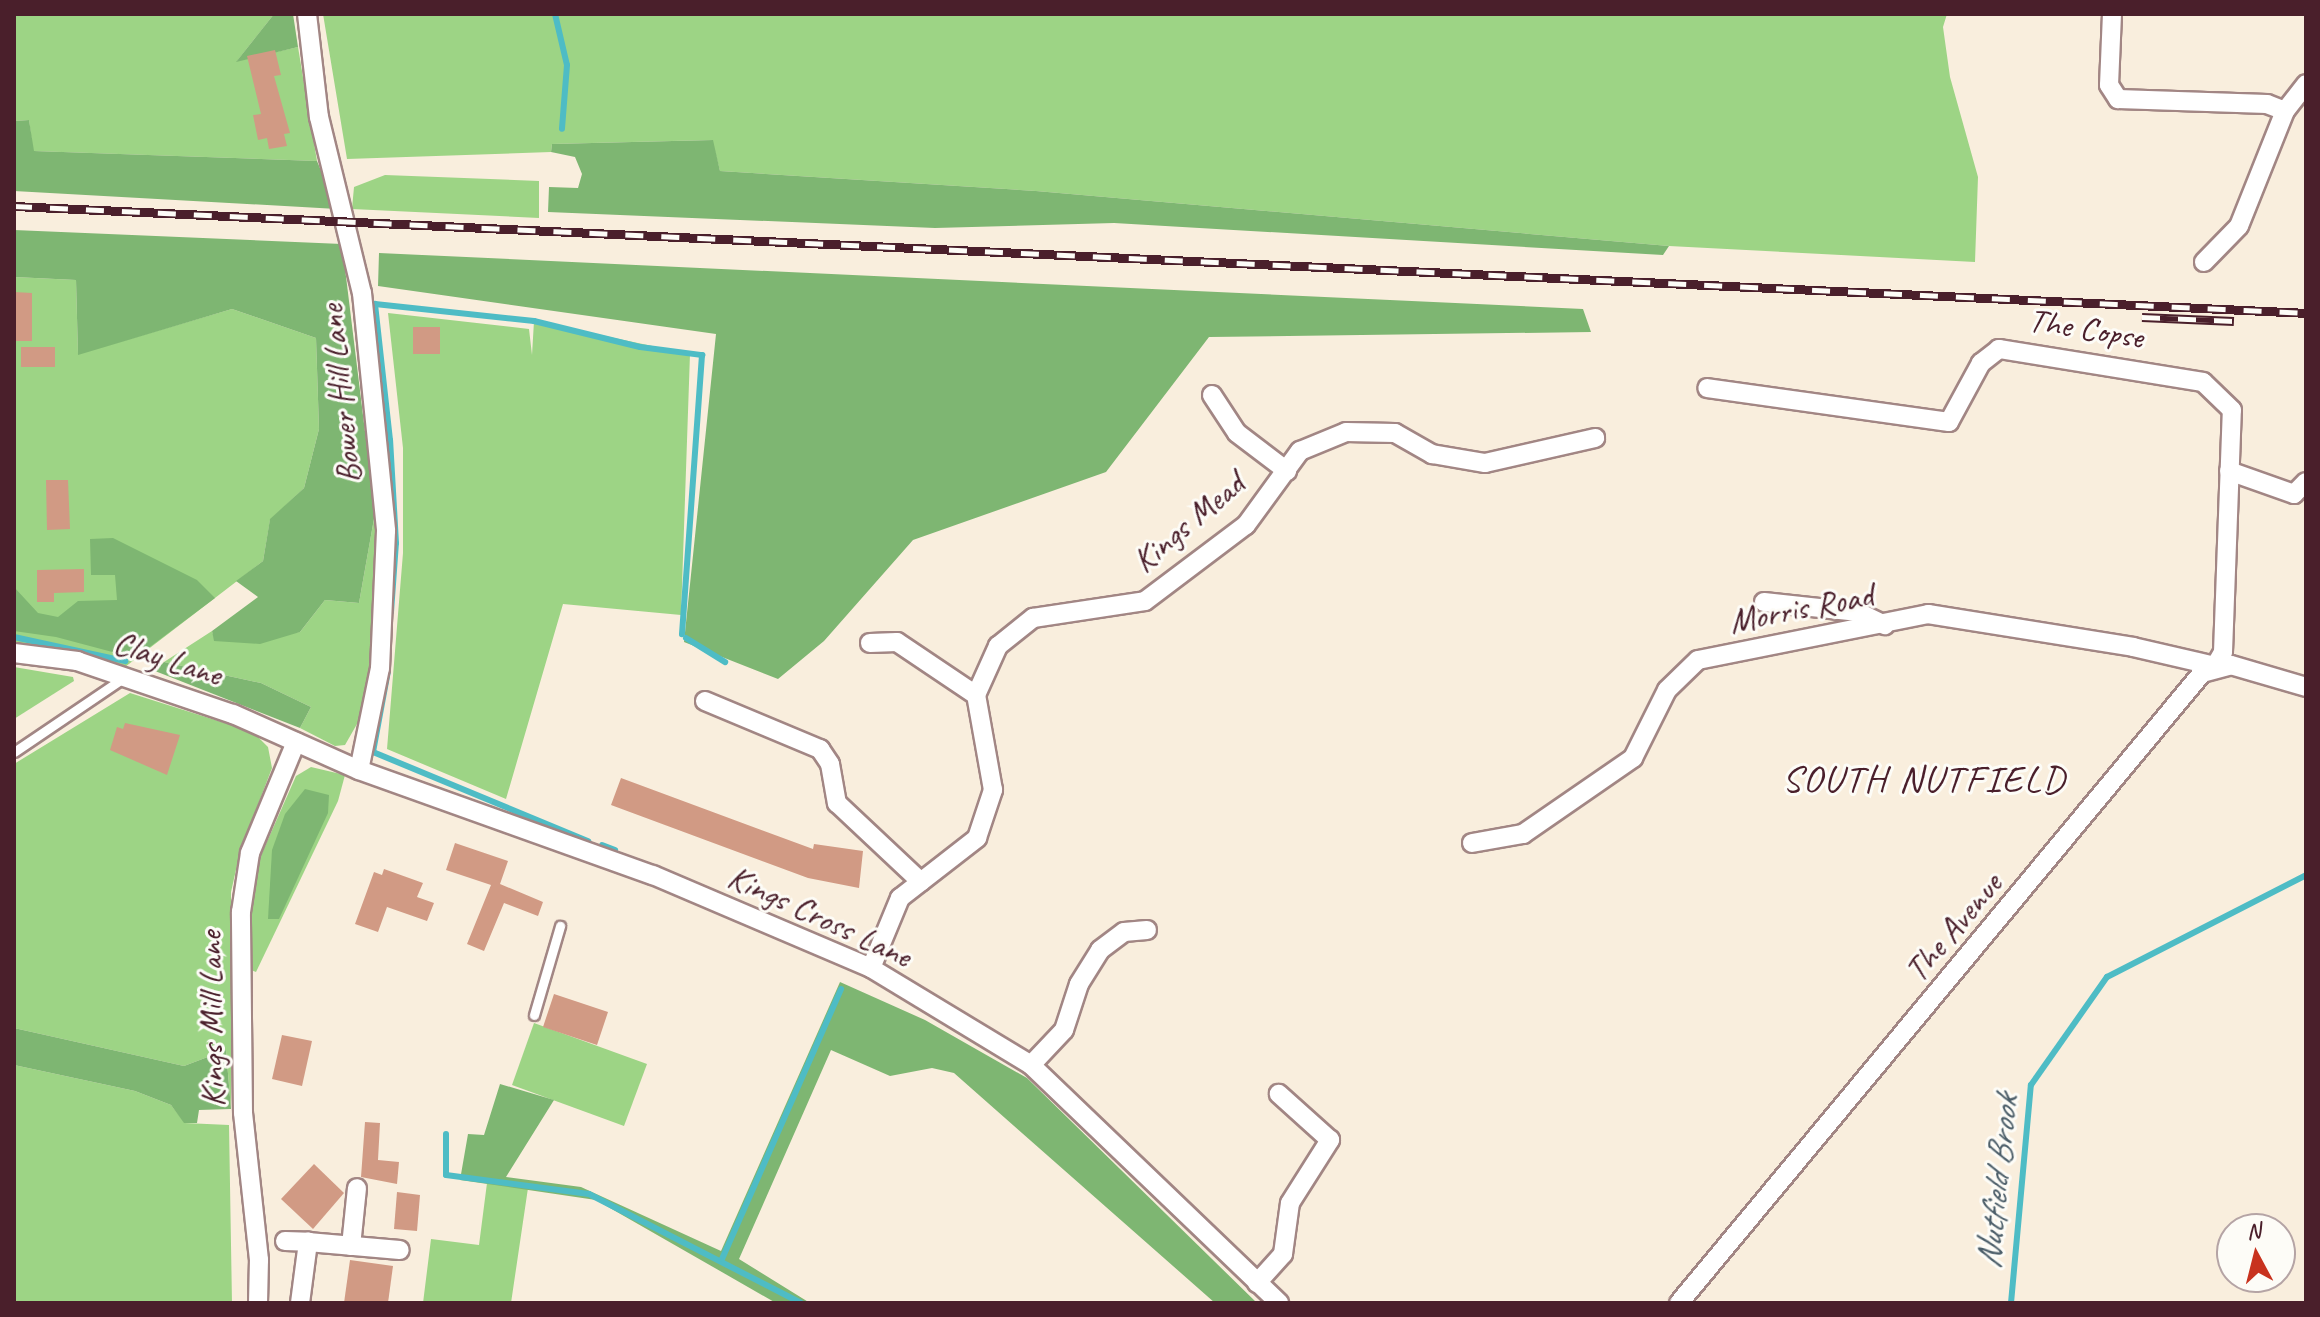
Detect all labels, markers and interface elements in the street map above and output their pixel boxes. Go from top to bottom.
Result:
street label: The Copse [2026,299,2146,357]
street label: Bower Hill Lane [310,303,370,485]
street label: Kings Mead [1124,464,1252,580]
street label: Morris Road [1726,574,1876,642]
street label: Clay Lane [108,621,228,695]
district label: SOUTH NUTFIELD [1782,756,2066,802]
street label: Kings Cross Lane [722,856,918,976]
street label: The Avenue [1896,864,2010,990]
street label: Kings Mill Lane [189,930,233,1108]
water label: Nutfield Brook [1966,1093,2028,1271]
north arrow [2216,1213,2296,1293]
text: N [2245,1216,2262,1246]

